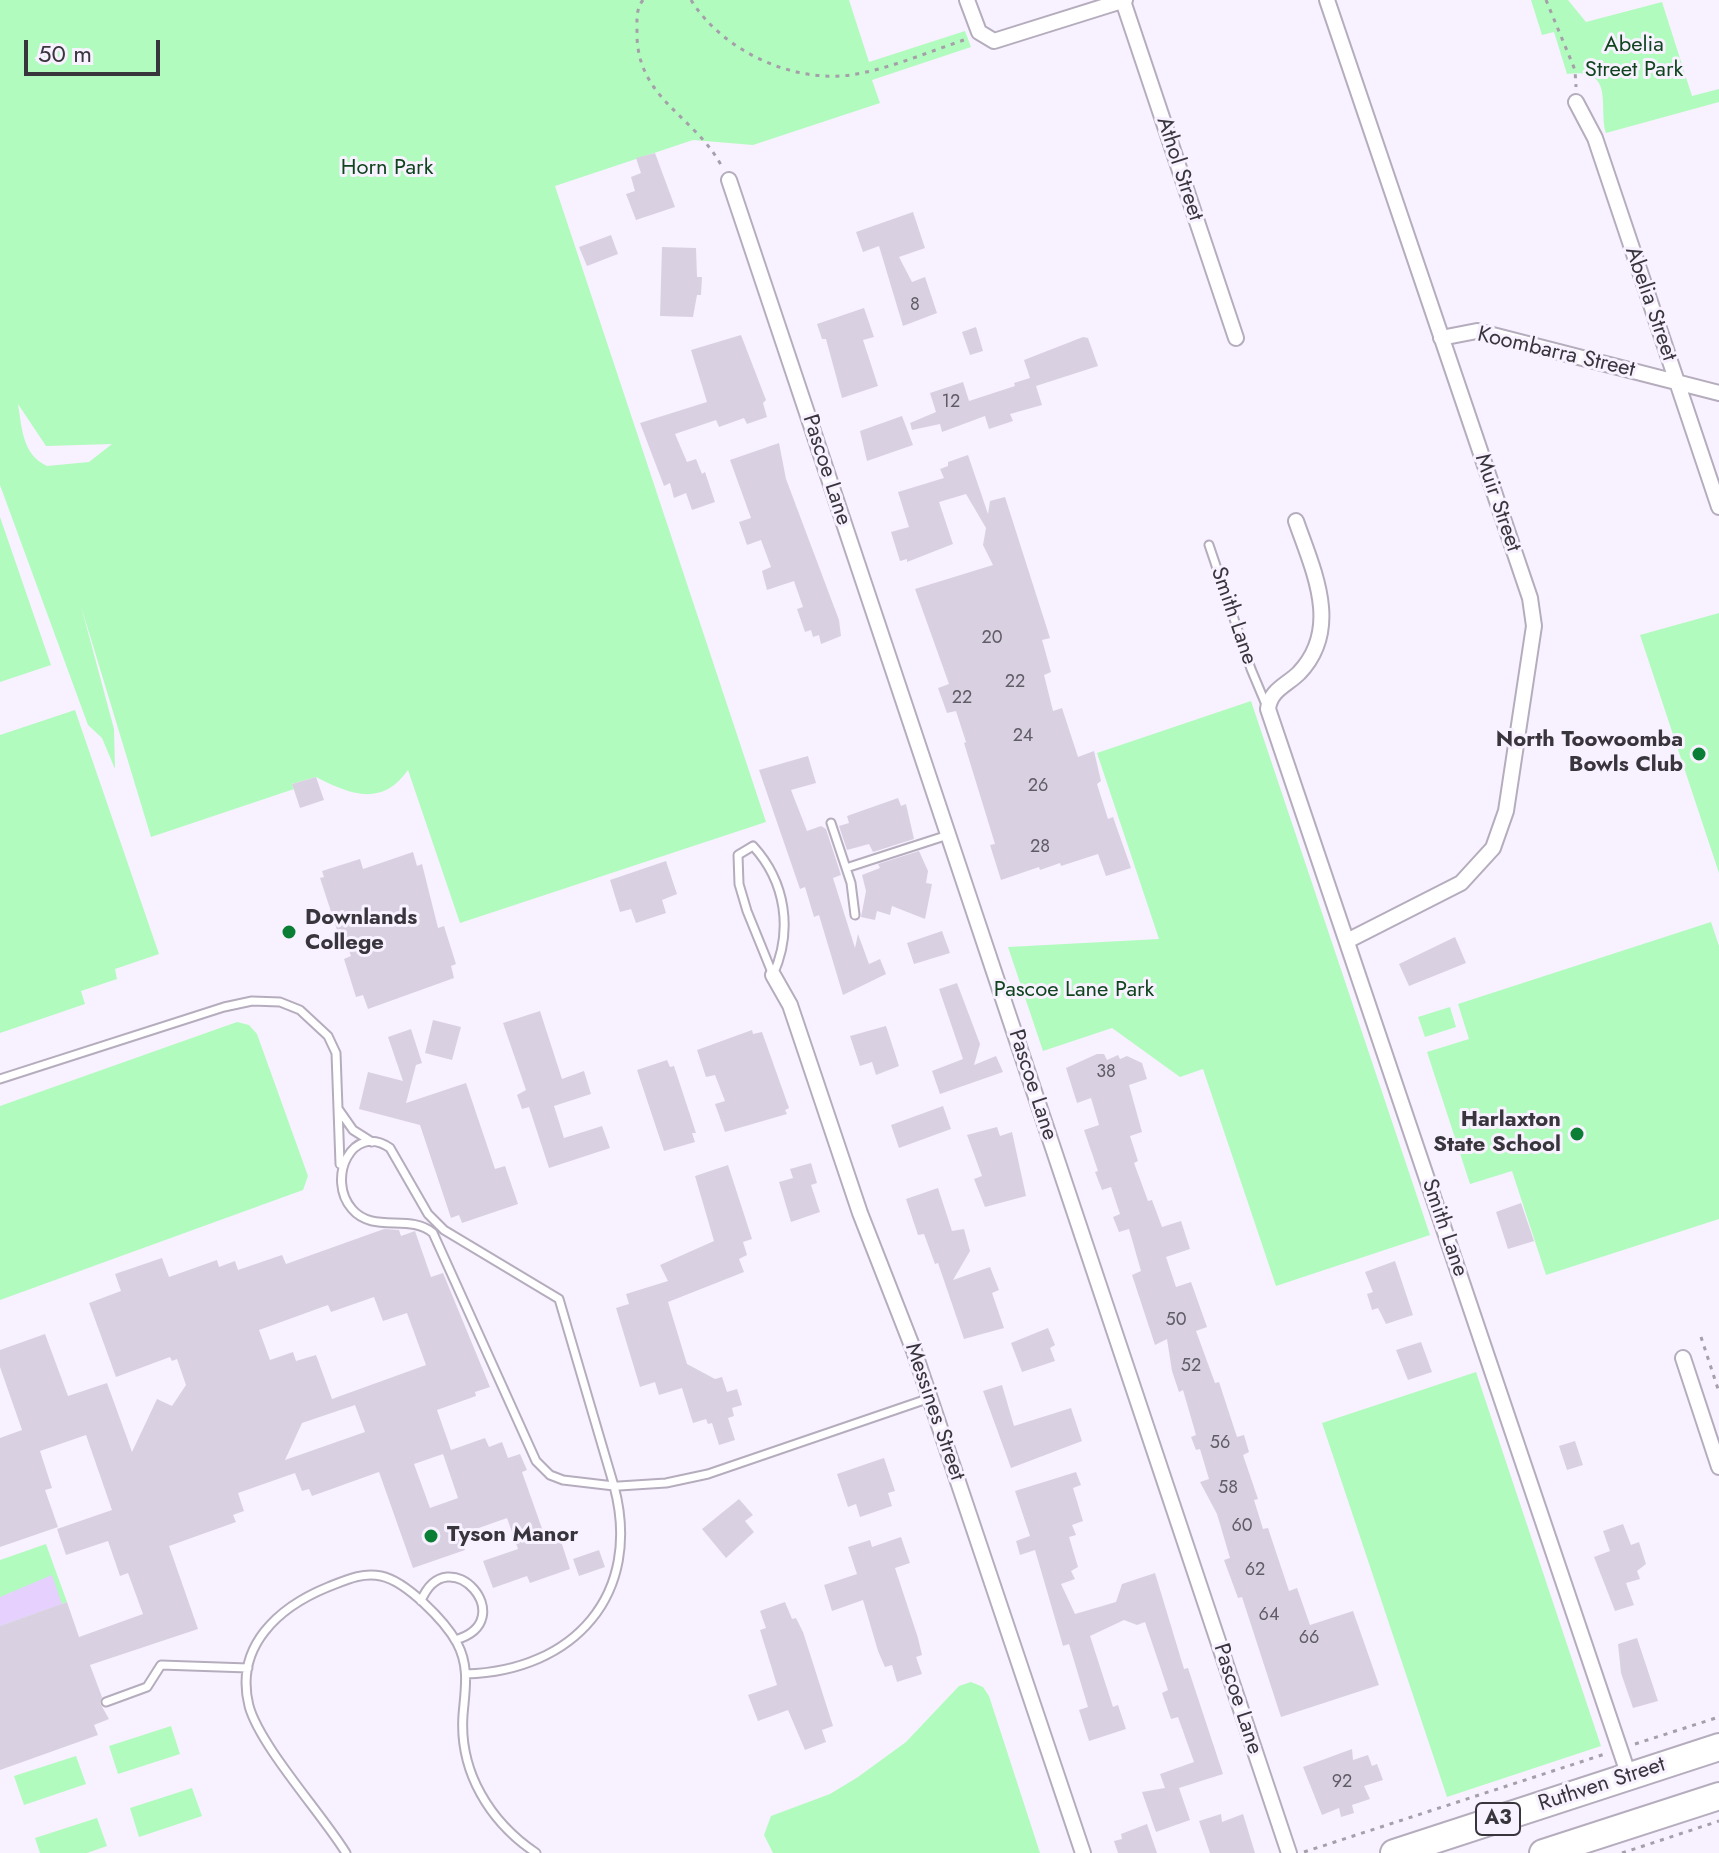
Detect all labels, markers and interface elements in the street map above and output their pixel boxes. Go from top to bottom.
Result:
scale bar [28,24,164,74]
park label: Abelia Street Park [1585,33,1683,84]
text: 50 m [38,36,92,71]
street label: Athol Street [1150,114,1208,224]
park label: Horn Park [341,156,433,182]
street label: Abelia Street [1618,244,1682,364]
house number: 8 [910,295,920,317]
street label: Koombarra Street [1475,322,1637,384]
house number: 12 [942,392,960,414]
street label: Pascoe Lane [796,411,856,529]
street label: Muir Street [1468,451,1526,555]
street label: Smith Lane [1204,564,1262,668]
house number: 20 [981,628,1003,650]
house number: 22 [1005,672,1025,694]
house number: 22 [952,688,972,710]
house number: 24 [1013,726,1033,748]
place label: North Toowoomba Bowls Club [1496,728,1683,780]
marker: North Toowoomba Bowls Club [1690,745,1708,763]
house number: 26 [1028,776,1048,798]
house number: 28 [1030,837,1050,859]
place label: Downlands College [305,906,417,958]
marker: Downlands College [280,923,298,941]
park label: Pascoe Lane Park [994,978,1154,1004]
street label: Pascoe Lane [1002,1026,1062,1144]
house number: 38 [1096,1062,1116,1084]
place label: Harlaxton State School [1433,1108,1561,1160]
marker: Harlaxton State School [1568,1125,1586,1143]
street label: Smith Lane [1415,1176,1473,1280]
house number: 50 [1166,1310,1186,1332]
street label: Messines Street [898,1340,970,1484]
house number: 52 [1181,1356,1201,1378]
house number: 56 [1210,1433,1230,1455]
house number: 58 [1218,1478,1238,1500]
house number: 60 [1231,1516,1253,1538]
place label: Tyson Manor [447,1523,579,1549]
marker: Tyson Manor [422,1527,440,1545]
house number: 62 [1245,1560,1265,1582]
house number: 64 [1259,1605,1279,1627]
house number: 66 [1299,1628,1319,1650]
street label: Pascoe Lane [1207,1640,1267,1758]
street label: Ruthven Street [1535,1752,1669,1818]
house number: 92 [1332,1772,1352,1794]
road number: A3 [1476,1803,1520,1835]

